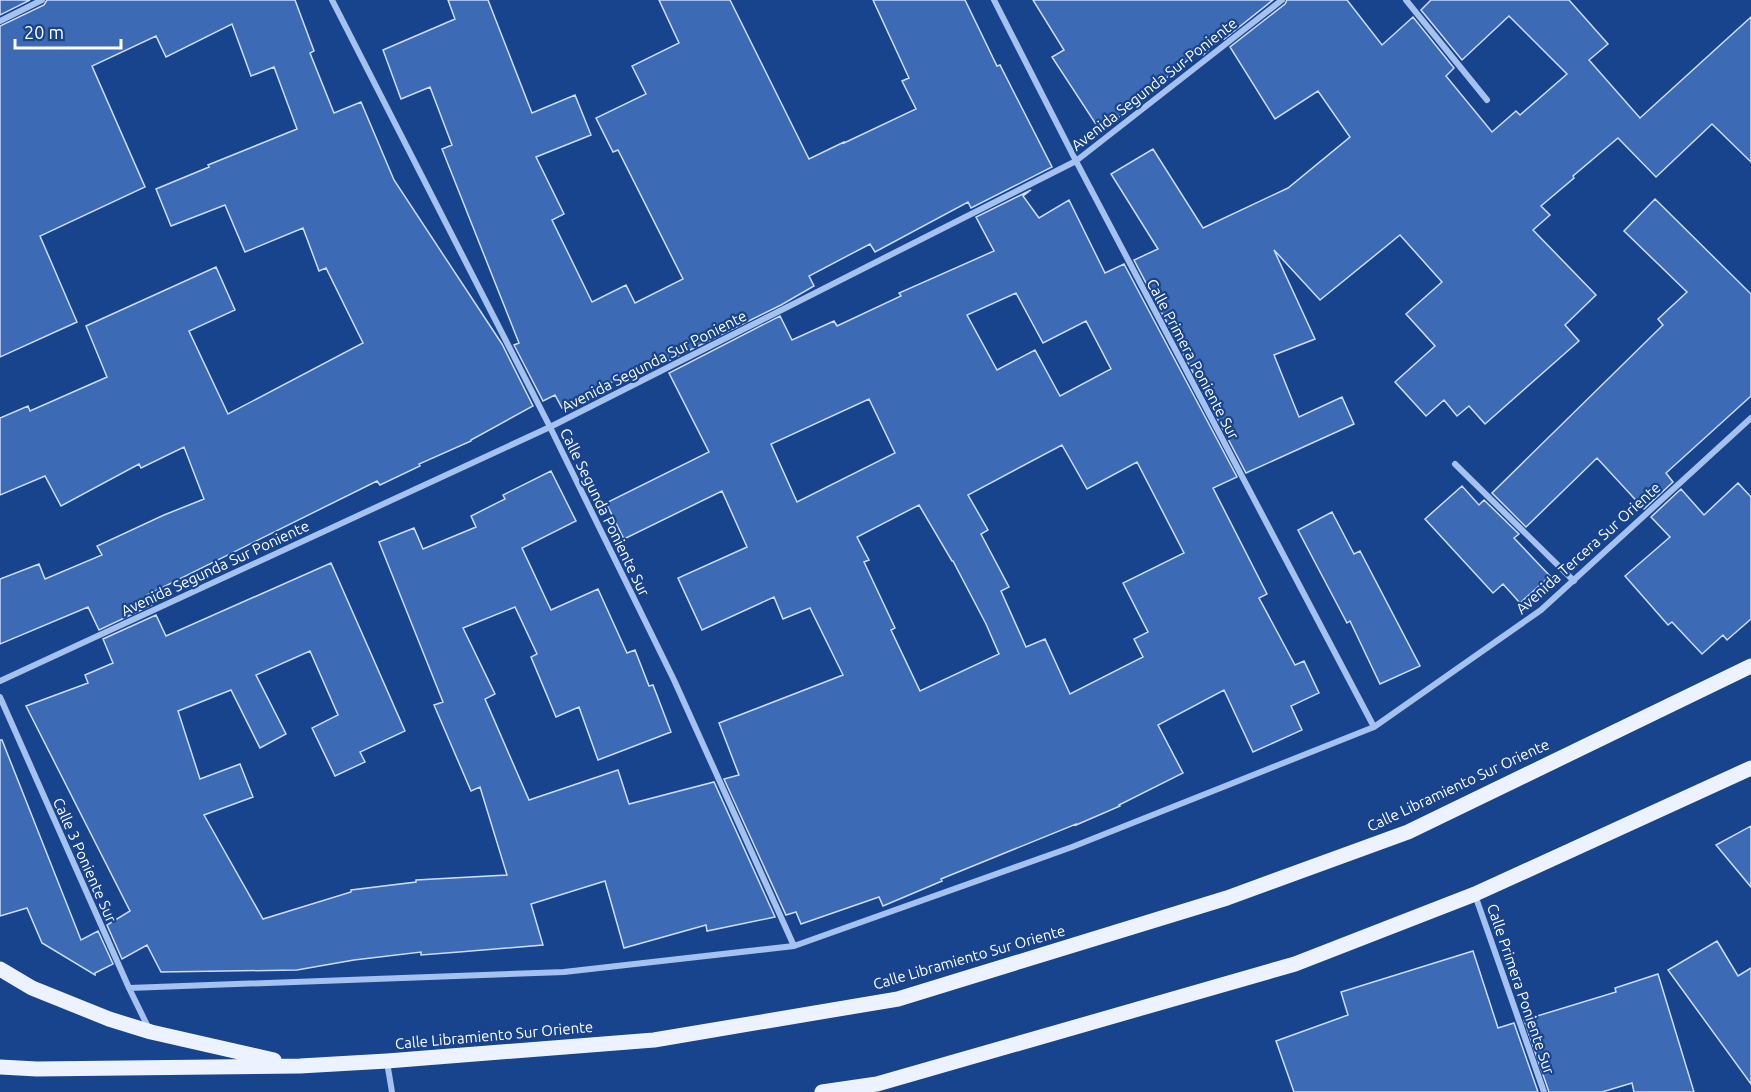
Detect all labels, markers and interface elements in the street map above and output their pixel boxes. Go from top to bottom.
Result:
scale bar [15,12,122,50]
street label: Avenida Segunda Sur Poniente [1068,14,1240,154]
text: 20 m [24,22,64,42]
street label: Calle Primera Poniente Sur [1143,276,1243,442]
street label: Avenida Segunda Sur Poniente [559,307,749,415]
street label: Calle Segunda Poniente Sur [557,425,653,599]
street label: Avenida Tercera Sur Oriente [1512,479,1664,617]
street label: Avenida Segunda Sur Poniente [118,517,312,619]
street label: Calle Libramiento Sur Oriente [1364,735,1552,835]
street label: Calle 3 Poniente Sur [50,795,120,925]
street label: Calle Primera Poniente Sur [1484,902,1558,1077]
street label: Calle Libramiento Sur Oriente [871,921,1067,993]
street label: Calle Libramiento Sur Oriente [394,1018,594,1052]

